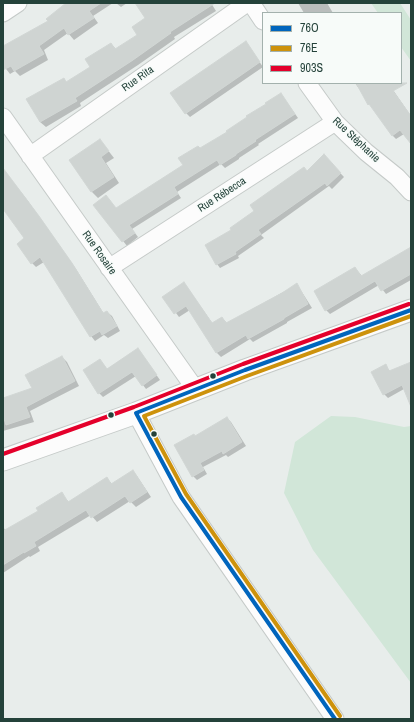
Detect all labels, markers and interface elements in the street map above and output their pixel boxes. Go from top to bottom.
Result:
legend [262,12,402,84]
text: 76O [300,20,319,36]
text: 76E [300,40,318,56]
text: 903S [300,60,323,76]
street label: Rue Rita [120,63,156,95]
street label: Rue Stéphanie [329,115,383,165]
street label: Rue Rébecca [195,175,249,215]
street label: Rue Rosaire [79,228,119,278]
unlabelled marker [208,371,218,381]
unlabelled marker [106,410,116,420]
unlabelled marker [149,429,159,439]

